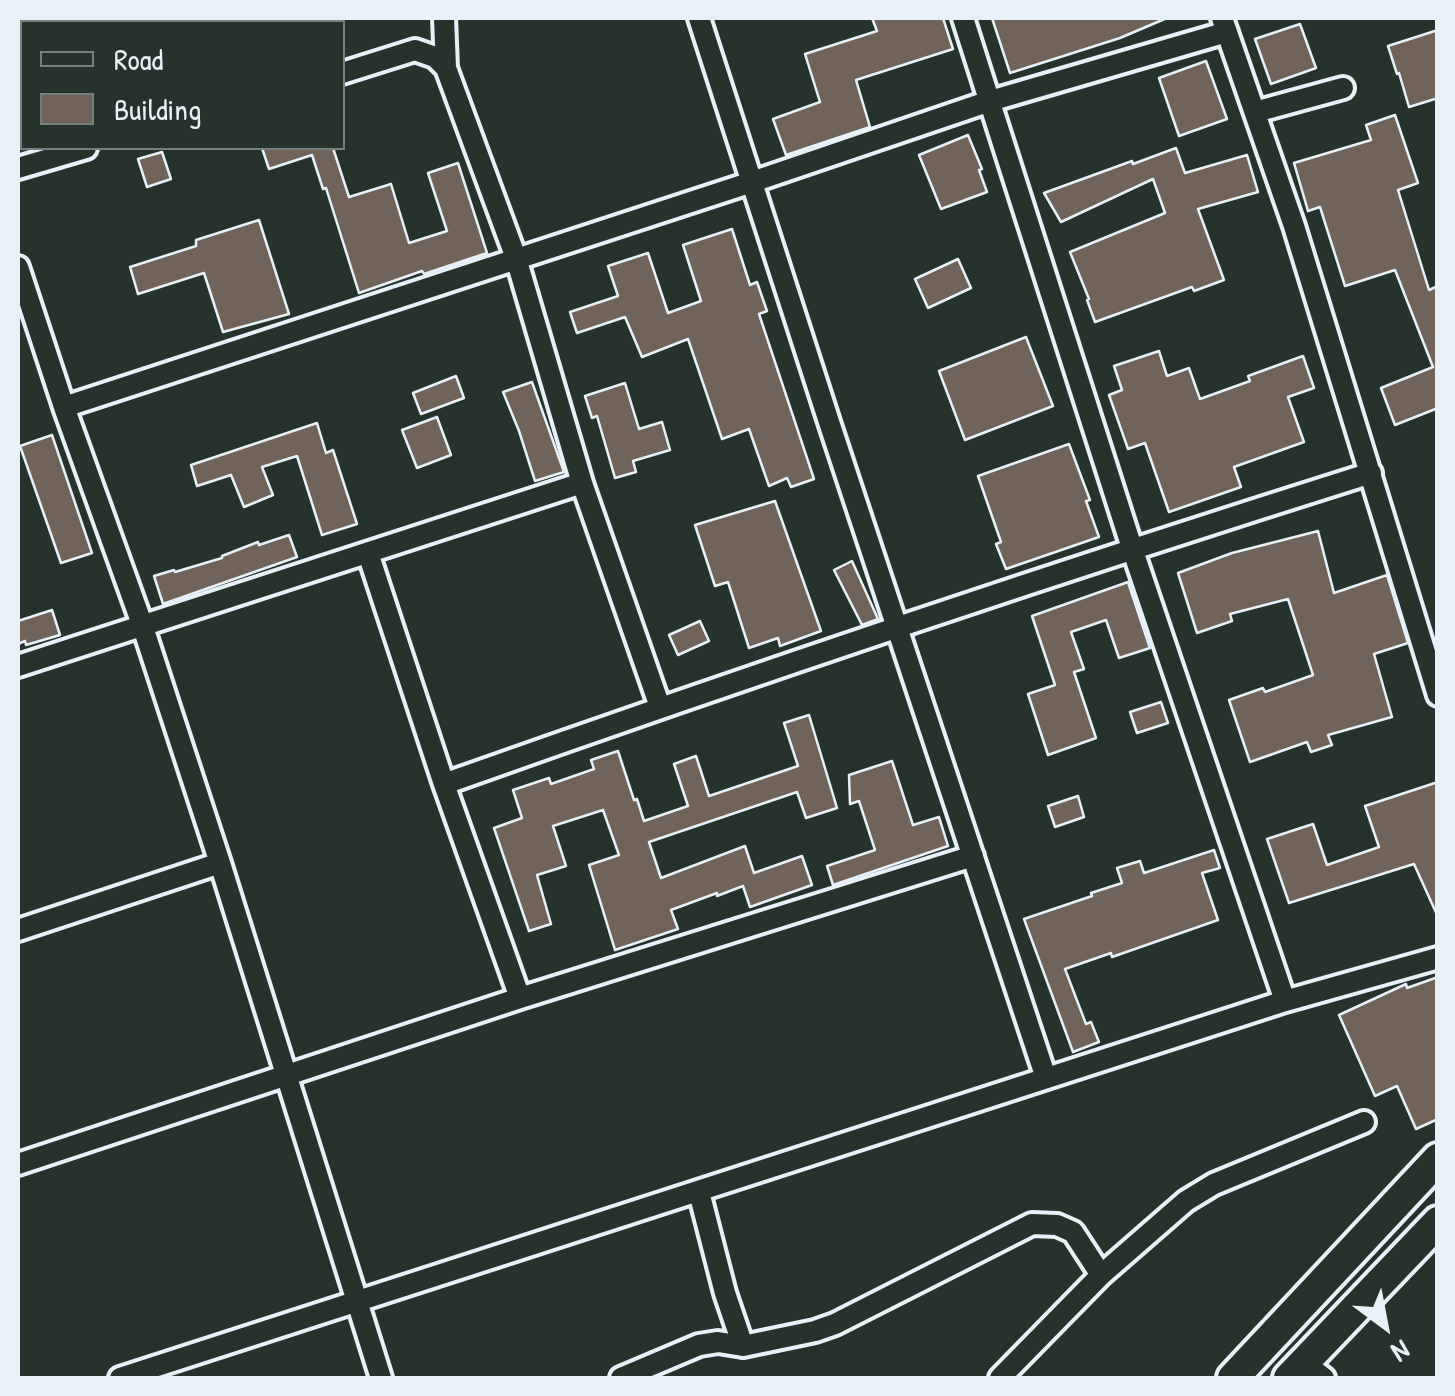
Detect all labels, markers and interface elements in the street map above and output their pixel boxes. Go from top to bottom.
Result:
legend [20,20,345,150]
text: Road [114,39,163,79]
text: Building [114,89,201,129]
north arrow [1335,1276,1435,1376]
text: N [1385,1331,1417,1372]

